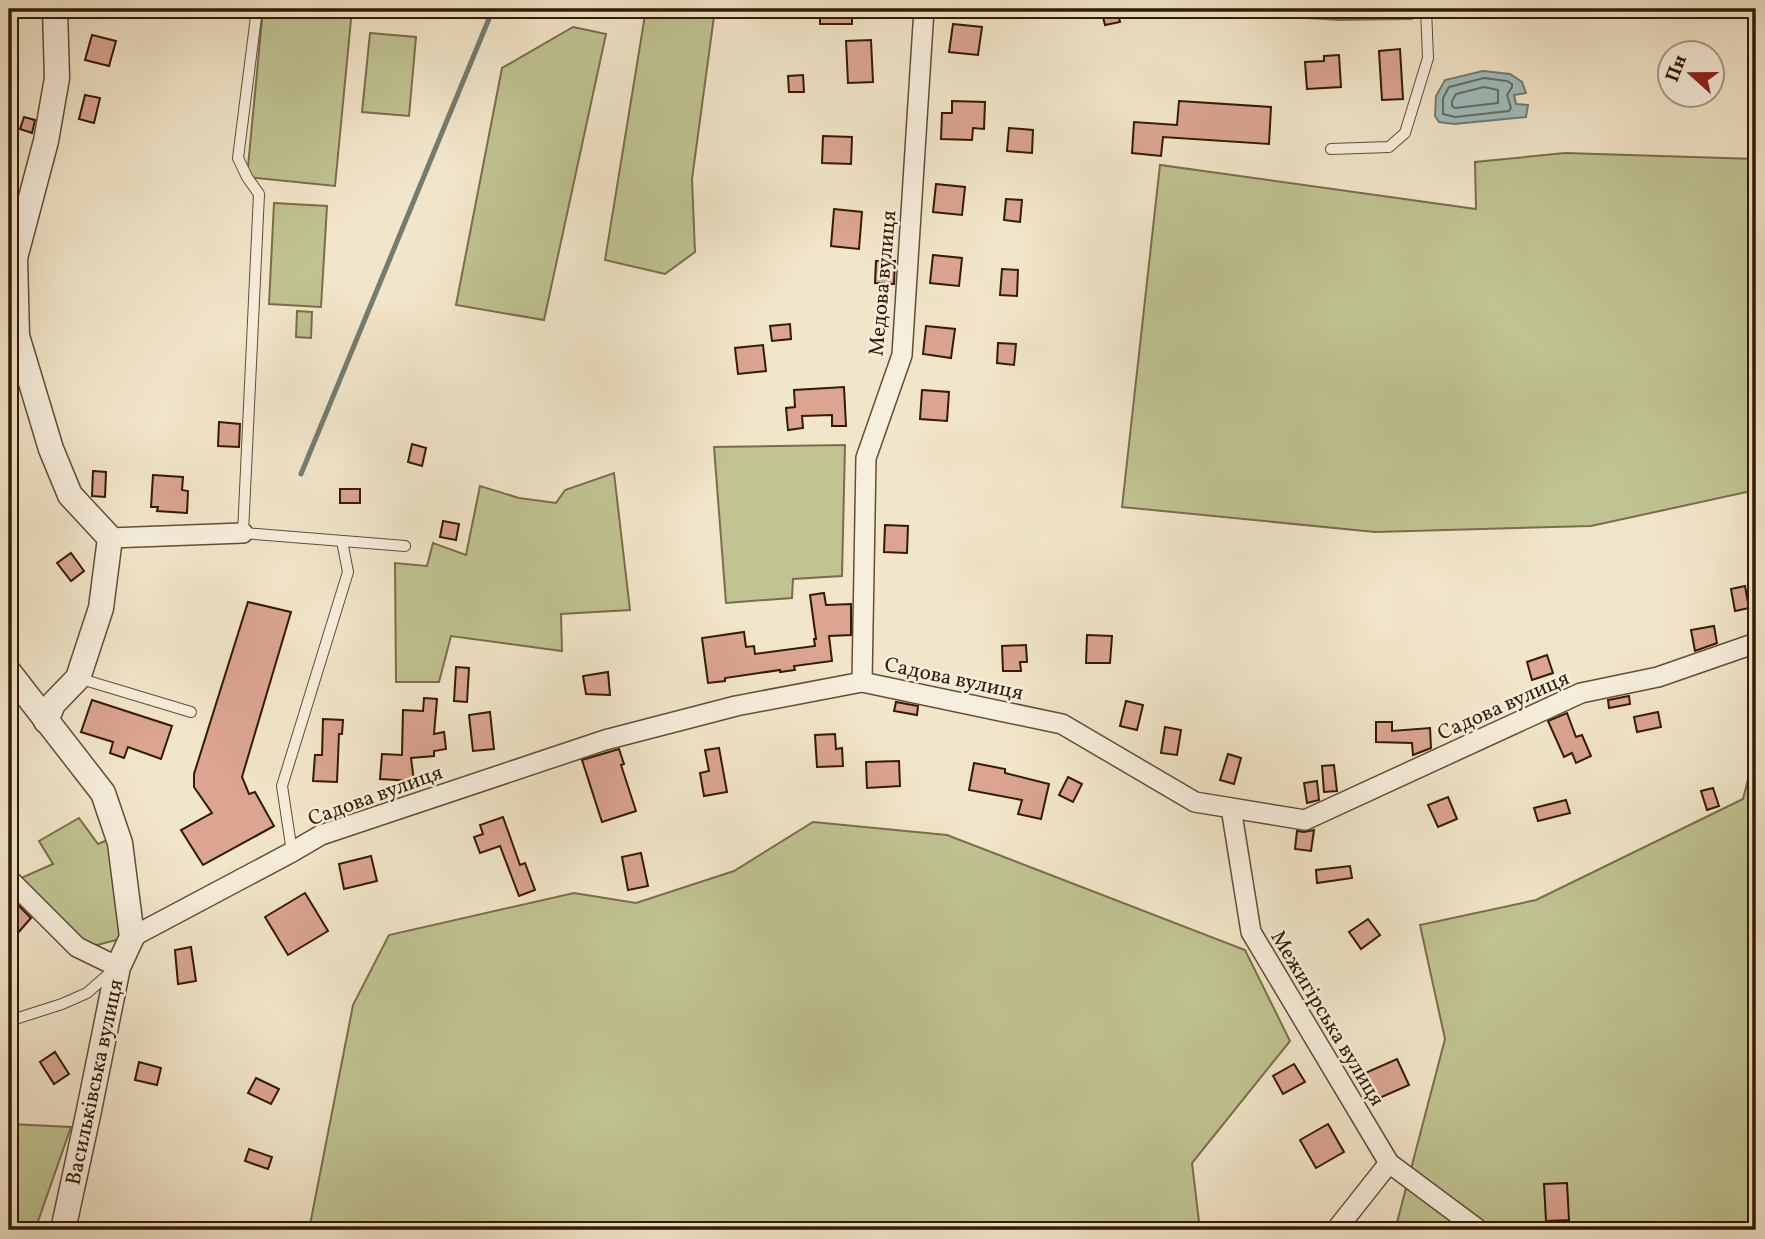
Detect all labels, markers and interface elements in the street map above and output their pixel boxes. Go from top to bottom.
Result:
north arrow [1656,38,1726,108]
text: Пн [1660,51,1694,86]
street label: Медова вулиця [863,209,904,357]
street label: Садова вулиця [882,651,1026,708]
street label: Садова вулиця [1433,664,1574,748]
street label: Садова вулиця [304,759,447,834]
street label: Межигірська вулиця [1263,925,1391,1112]
street label: Васильківська вулиця [59,977,131,1188]

